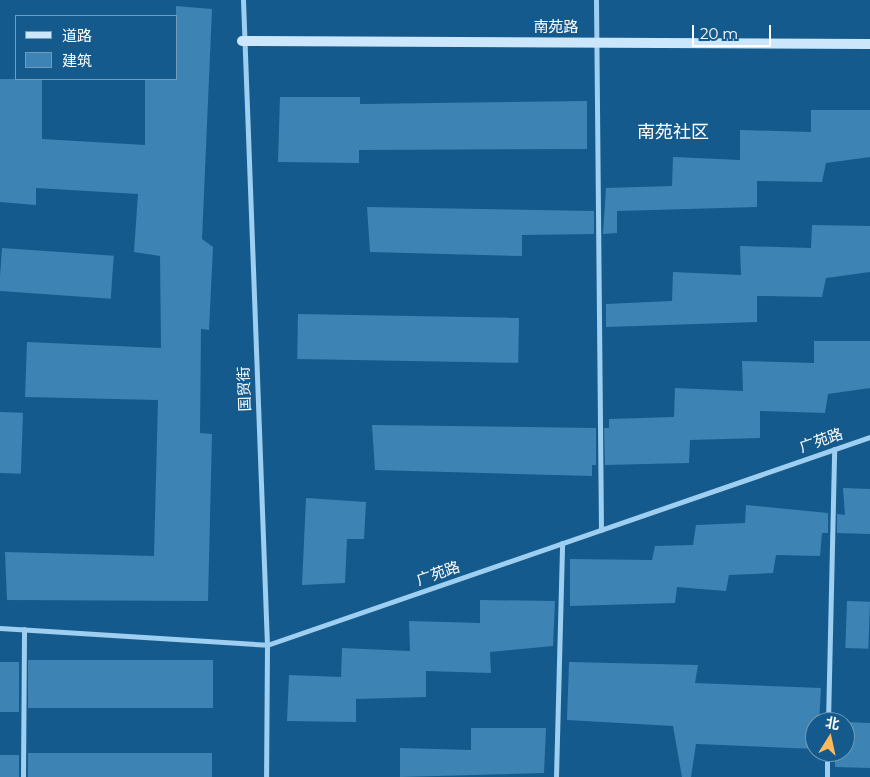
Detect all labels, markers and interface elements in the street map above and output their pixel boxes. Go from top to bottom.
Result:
legend [15,15,178,80]
scale bar [695,15,774,47]
street label: 南苑路 [534,18,578,36]
text: 20 m [700,24,738,43]
text: 道路 [62,26,92,45]
text: 建筑 [62,51,92,70]
district label: 南苑社区 [637,121,709,143]
street label: 国贸街 [234,366,254,412]
street label: 广苑路 [797,424,845,456]
street label: 广苑路 [414,557,462,589]
north arrow [805,712,855,762]
text: 北 [824,713,841,733]

